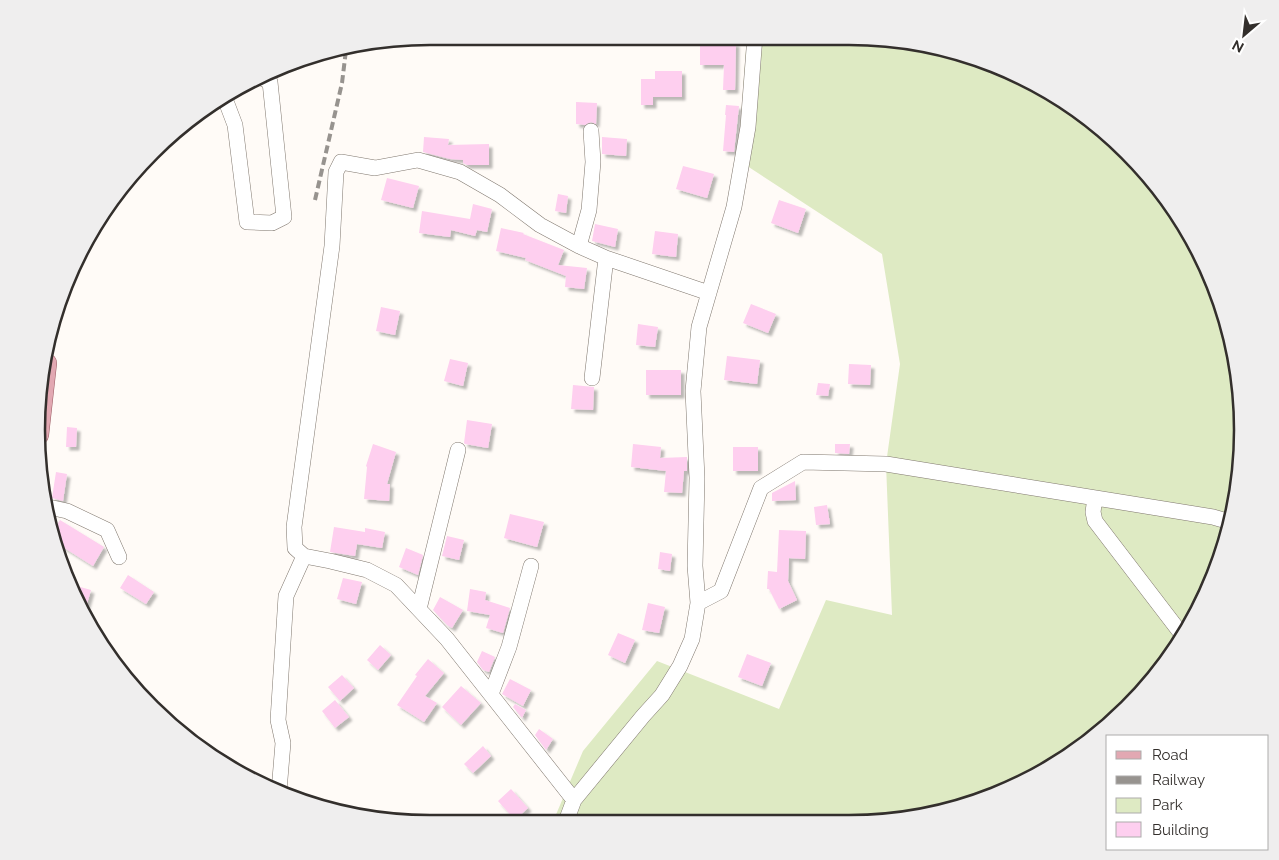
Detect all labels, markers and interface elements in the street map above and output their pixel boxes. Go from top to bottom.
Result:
north arrow [1219,10,1269,60]
text: N [1229,37,1246,56]
legend [1106,735,1269,850]
text: Road [1152,746,1188,764]
text: Railway [1152,771,1205,789]
text: Park [1152,796,1183,814]
text: Building [1152,821,1209,839]

